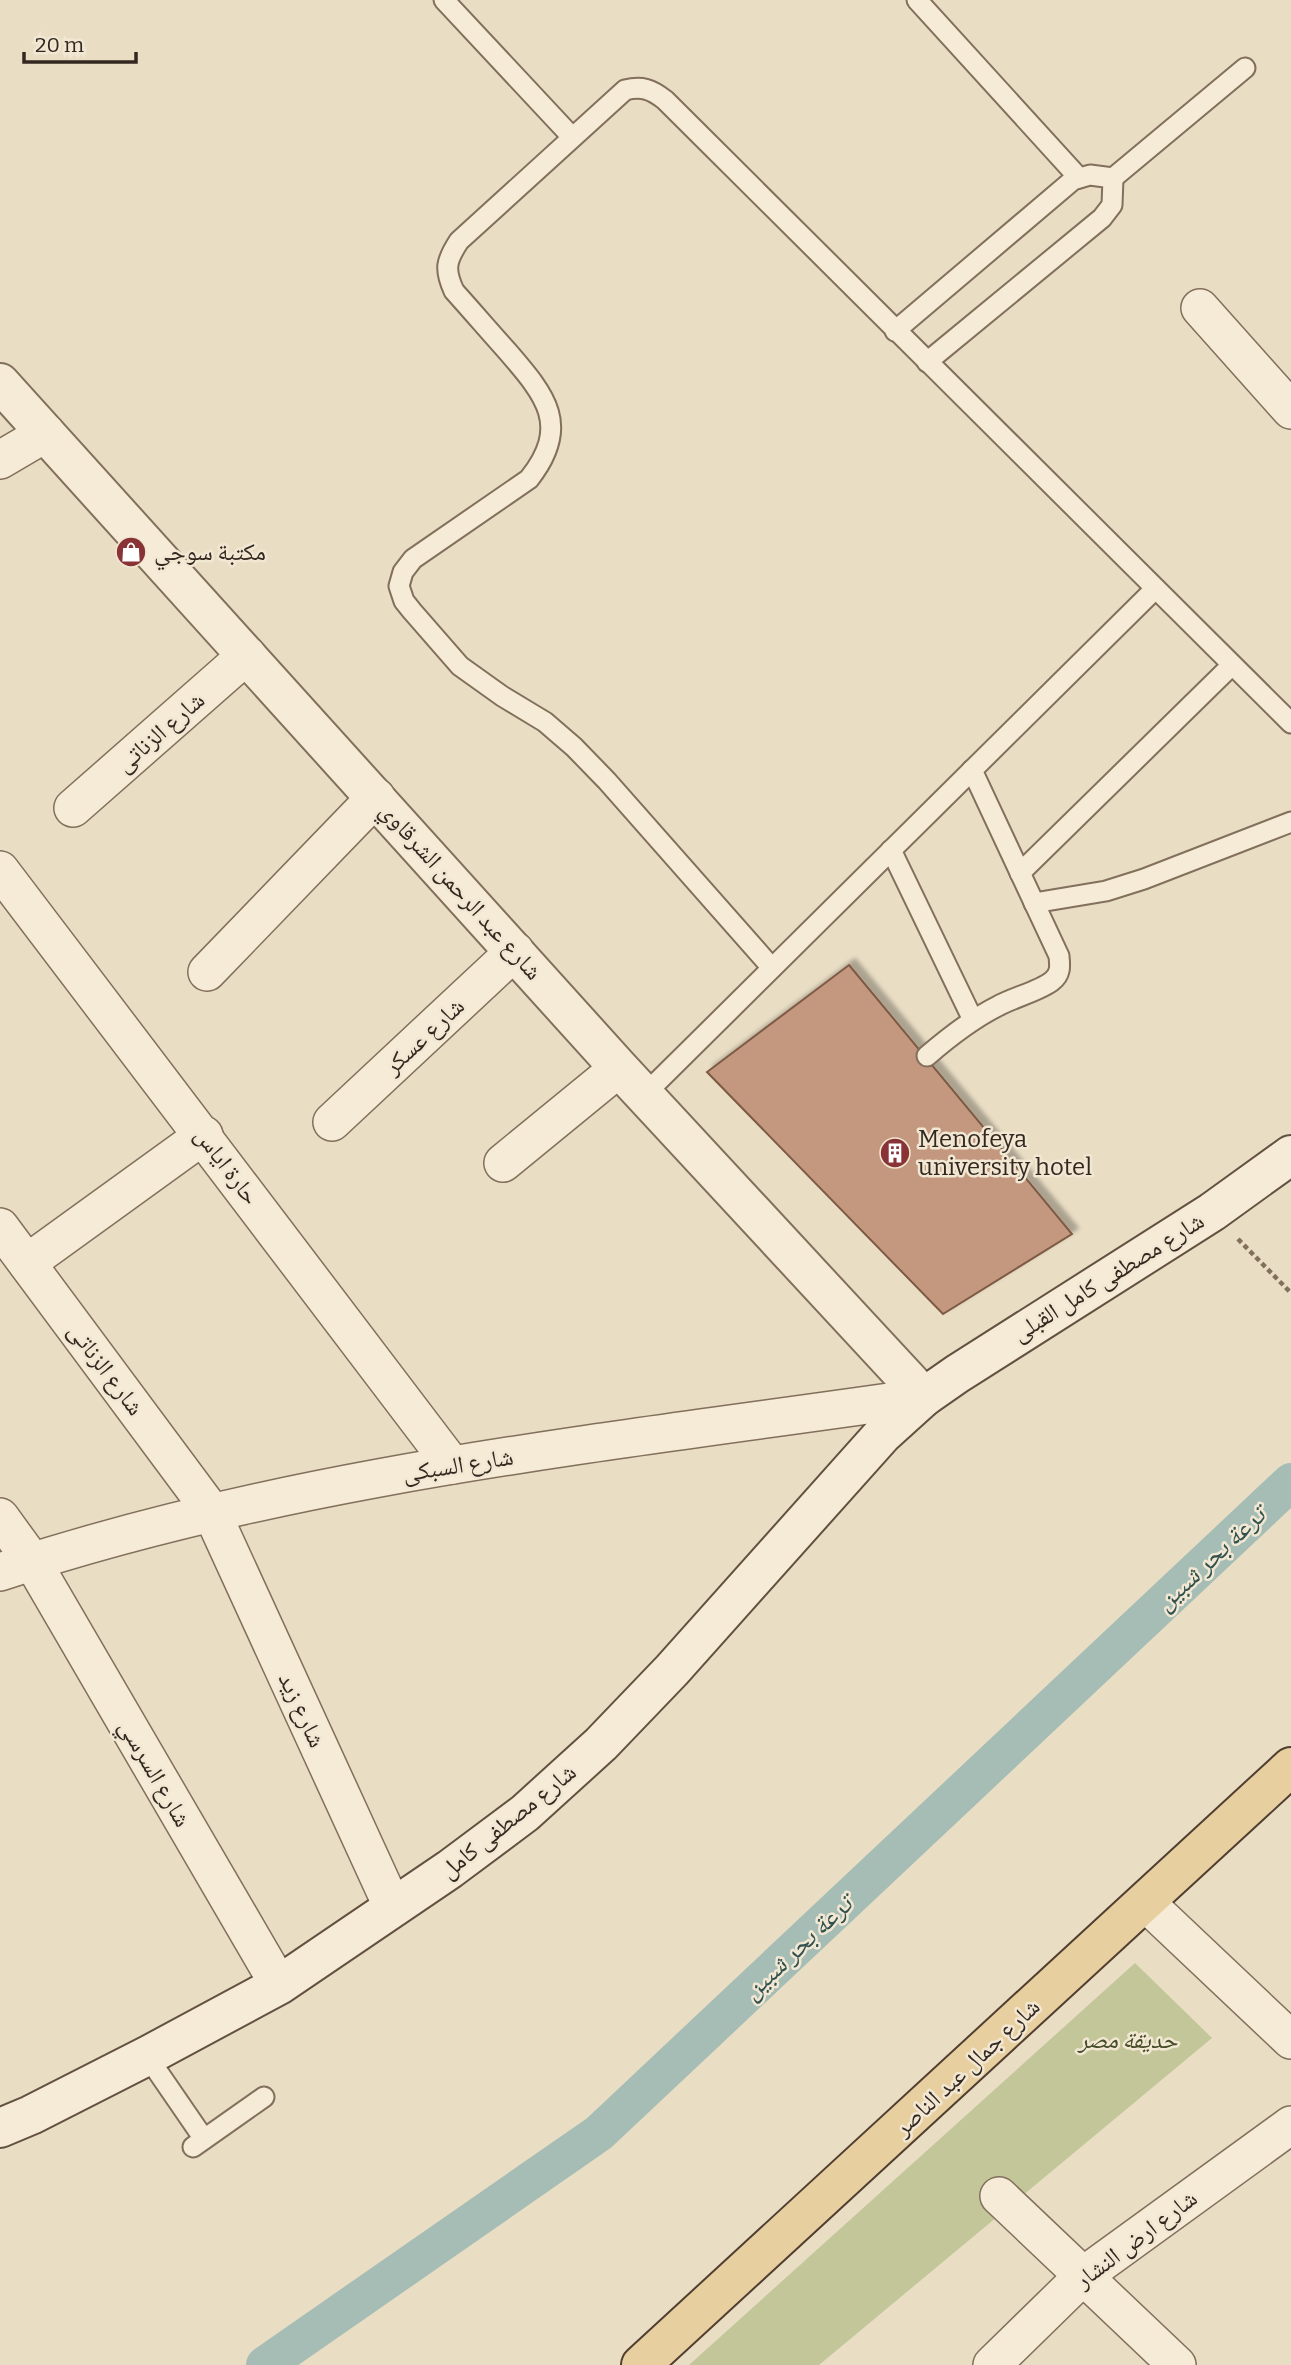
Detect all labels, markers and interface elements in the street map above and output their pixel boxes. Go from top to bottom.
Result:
scale bar [24,21,136,65]
text: 20 m [35,32,84,58]
shop icon: مكتبة سوجي [114,535,148,569]
place label: مكتبة سوجي [154,538,266,571]
street label: شارع الزناتى [110,686,211,779]
street label: شارع عبد الرحمن الشرقاوي [370,797,548,989]
street label: شارع عسكر [377,992,470,1081]
street label: حارة اياس [189,1122,265,1210]
place label: Menofeya university hotel [918,1125,1092,1181]
building icon: Menofeya university hotel [878,1136,912,1170]
street label: شارع مصطفى كامل القبلى [1007,1207,1210,1348]
street label: شارع الزناتى [61,1317,150,1421]
street label: شارع السبكى [401,1442,515,1489]
water label: ترعة بحر شبين [1149,1496,1275,1617]
street label: شارع زيد [272,1668,331,1752]
street label: شارع السرسي [109,1714,197,1834]
street label: شارع مصطفى كامل [434,1758,582,1885]
water label: ترعة بحر شبين [736,1885,862,2006]
street label: شارع جمال عبد الناصر [888,1992,1046,2143]
park label: حديقة مصر [1077,2026,1178,2054]
street label: شارع ارض النشار [1069,2184,1203,2295]

